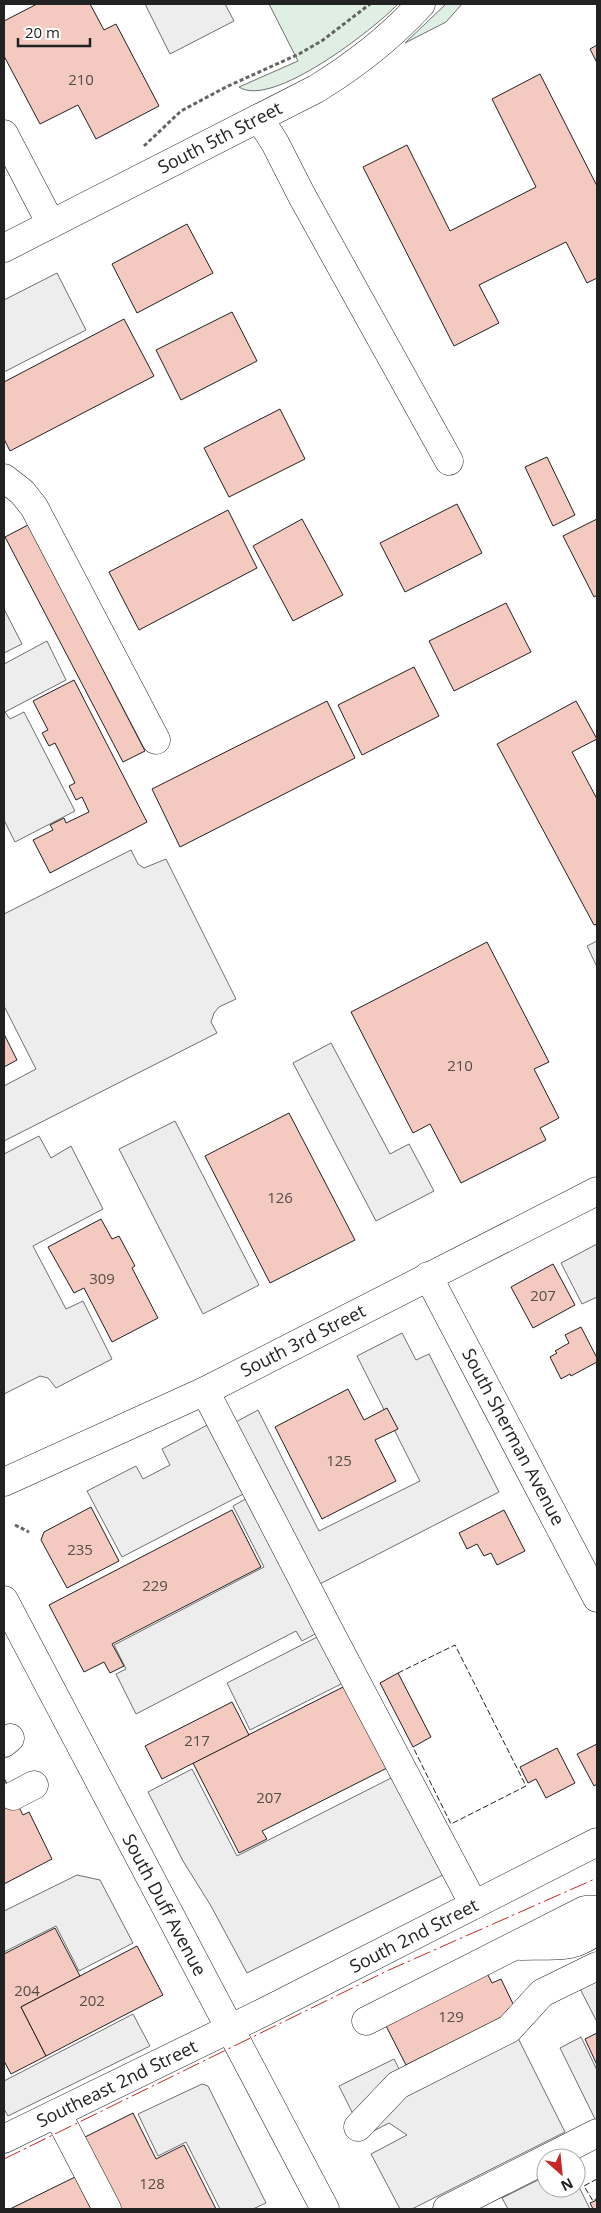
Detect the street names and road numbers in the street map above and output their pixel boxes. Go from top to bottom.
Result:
street label: South 5th Street [153,95,286,179]
street label: South 3rd Street [236,1298,369,1382]
street label: South Sherman Avenue [457,1344,571,1529]
street label: South Duff Avenue [117,1829,212,1980]
street label: South 2nd Street [345,1892,482,1978]
street label: Southeast 2nd Street [32,2034,201,2133]

